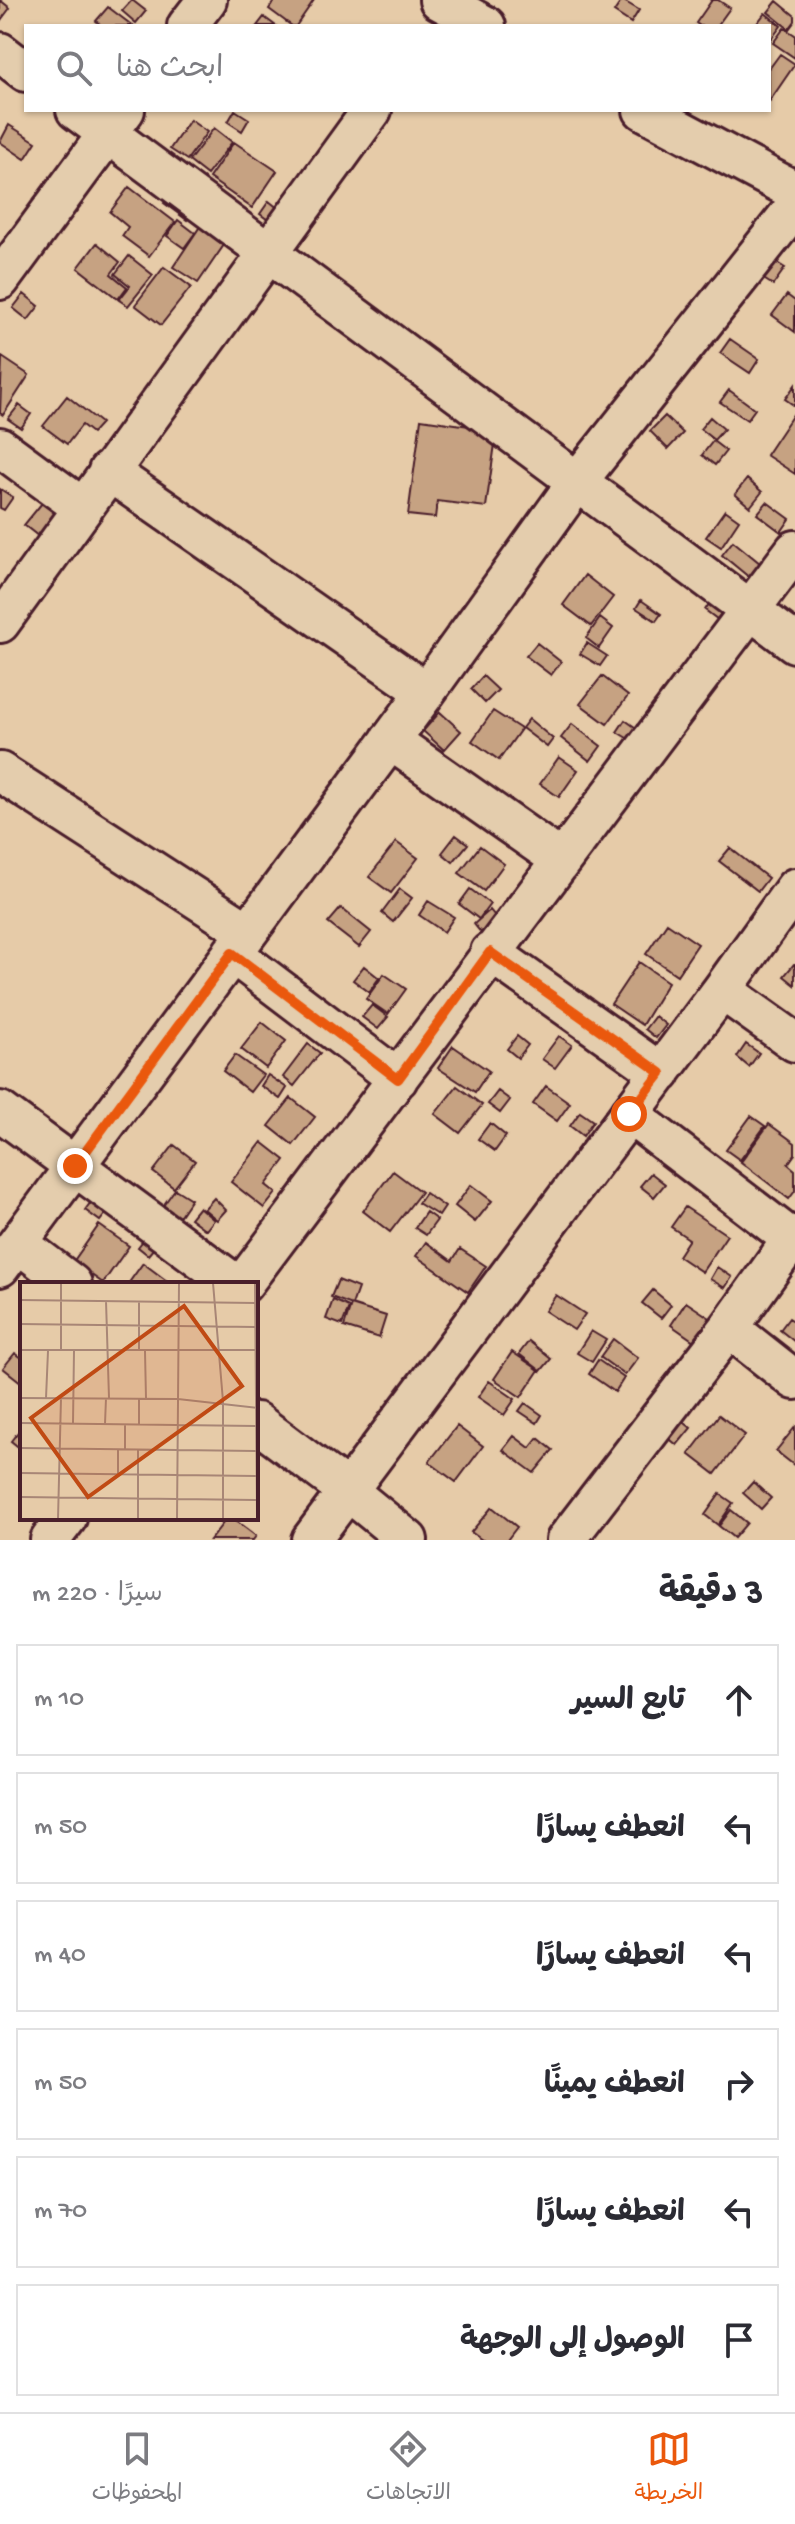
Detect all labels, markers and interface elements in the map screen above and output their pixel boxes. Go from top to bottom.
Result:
search box [24,24,771,112]
icon: search [52,46,96,90]
text: ابحث هنا [116,53,223,88]
route start [611,1096,647,1132]
route end [57,1148,93,1184]
inset map [20,1282,258,1520]
text: 3 دقيقة [659,1575,763,1615]
text: سيرًا · 220 m [32,1580,163,1611]
icon: ahead [717,1678,761,1722]
text: 10 m [34,1685,84,1716]
text: تابع السير [571,1685,685,1720]
icon: left [717,1806,761,1850]
text: 50 m [34,1813,87,1844]
text: انعطف يسارًا [536,1813,685,1848]
icon: left [717,1934,761,1978]
text: 40 m [34,1941,86,1972]
text: انعطف يسارًا [536,1941,685,1976]
icon: right [717,2062,761,2106]
text: 50 m [34,2069,87,2100]
text: انعطف يمينًا [544,2069,685,2104]
icon: left [717,2190,761,2234]
text: 70 m [34,2197,87,2228]
text: انعطف يسارًا [536,2197,685,2232]
icon: arrive [717,2318,761,2362]
text: الوصول إلى الوجهة [460,2325,685,2360]
tab: المحفوظات [92,2427,182,2511]
tab: الاتجاهات [366,2427,451,2511]
tab: الخريطة [635,2427,703,2511]

